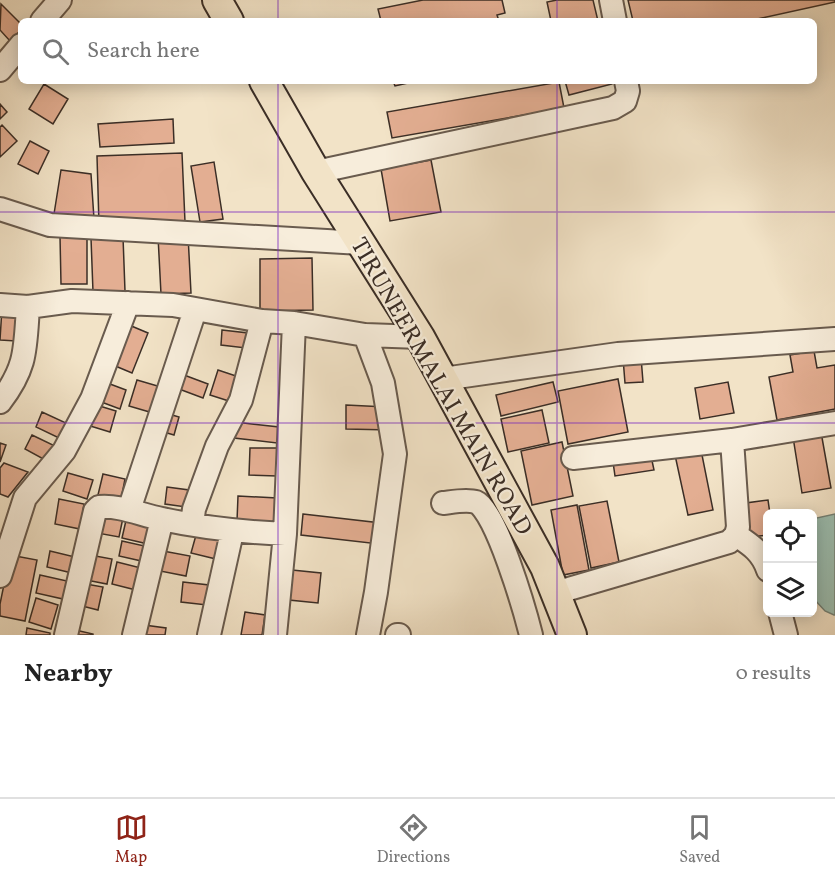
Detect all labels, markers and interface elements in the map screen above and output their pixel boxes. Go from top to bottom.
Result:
search box [18,18,817,84]
icon: search [39,35,72,68]
text: Search here [87,36,200,67]
street label: TIRUNEERMALAI MAIN ROAD [341,232,540,542]
map controls [763,509,817,617]
button: locate [763,509,817,563]
button: layers [763,563,817,617]
text: Nearby [24,656,113,692]
text: 0 results [736,660,811,688]
tab: Map [115,811,148,869]
tab: Directions [377,811,450,869]
tab: Saved [679,811,720,869]

